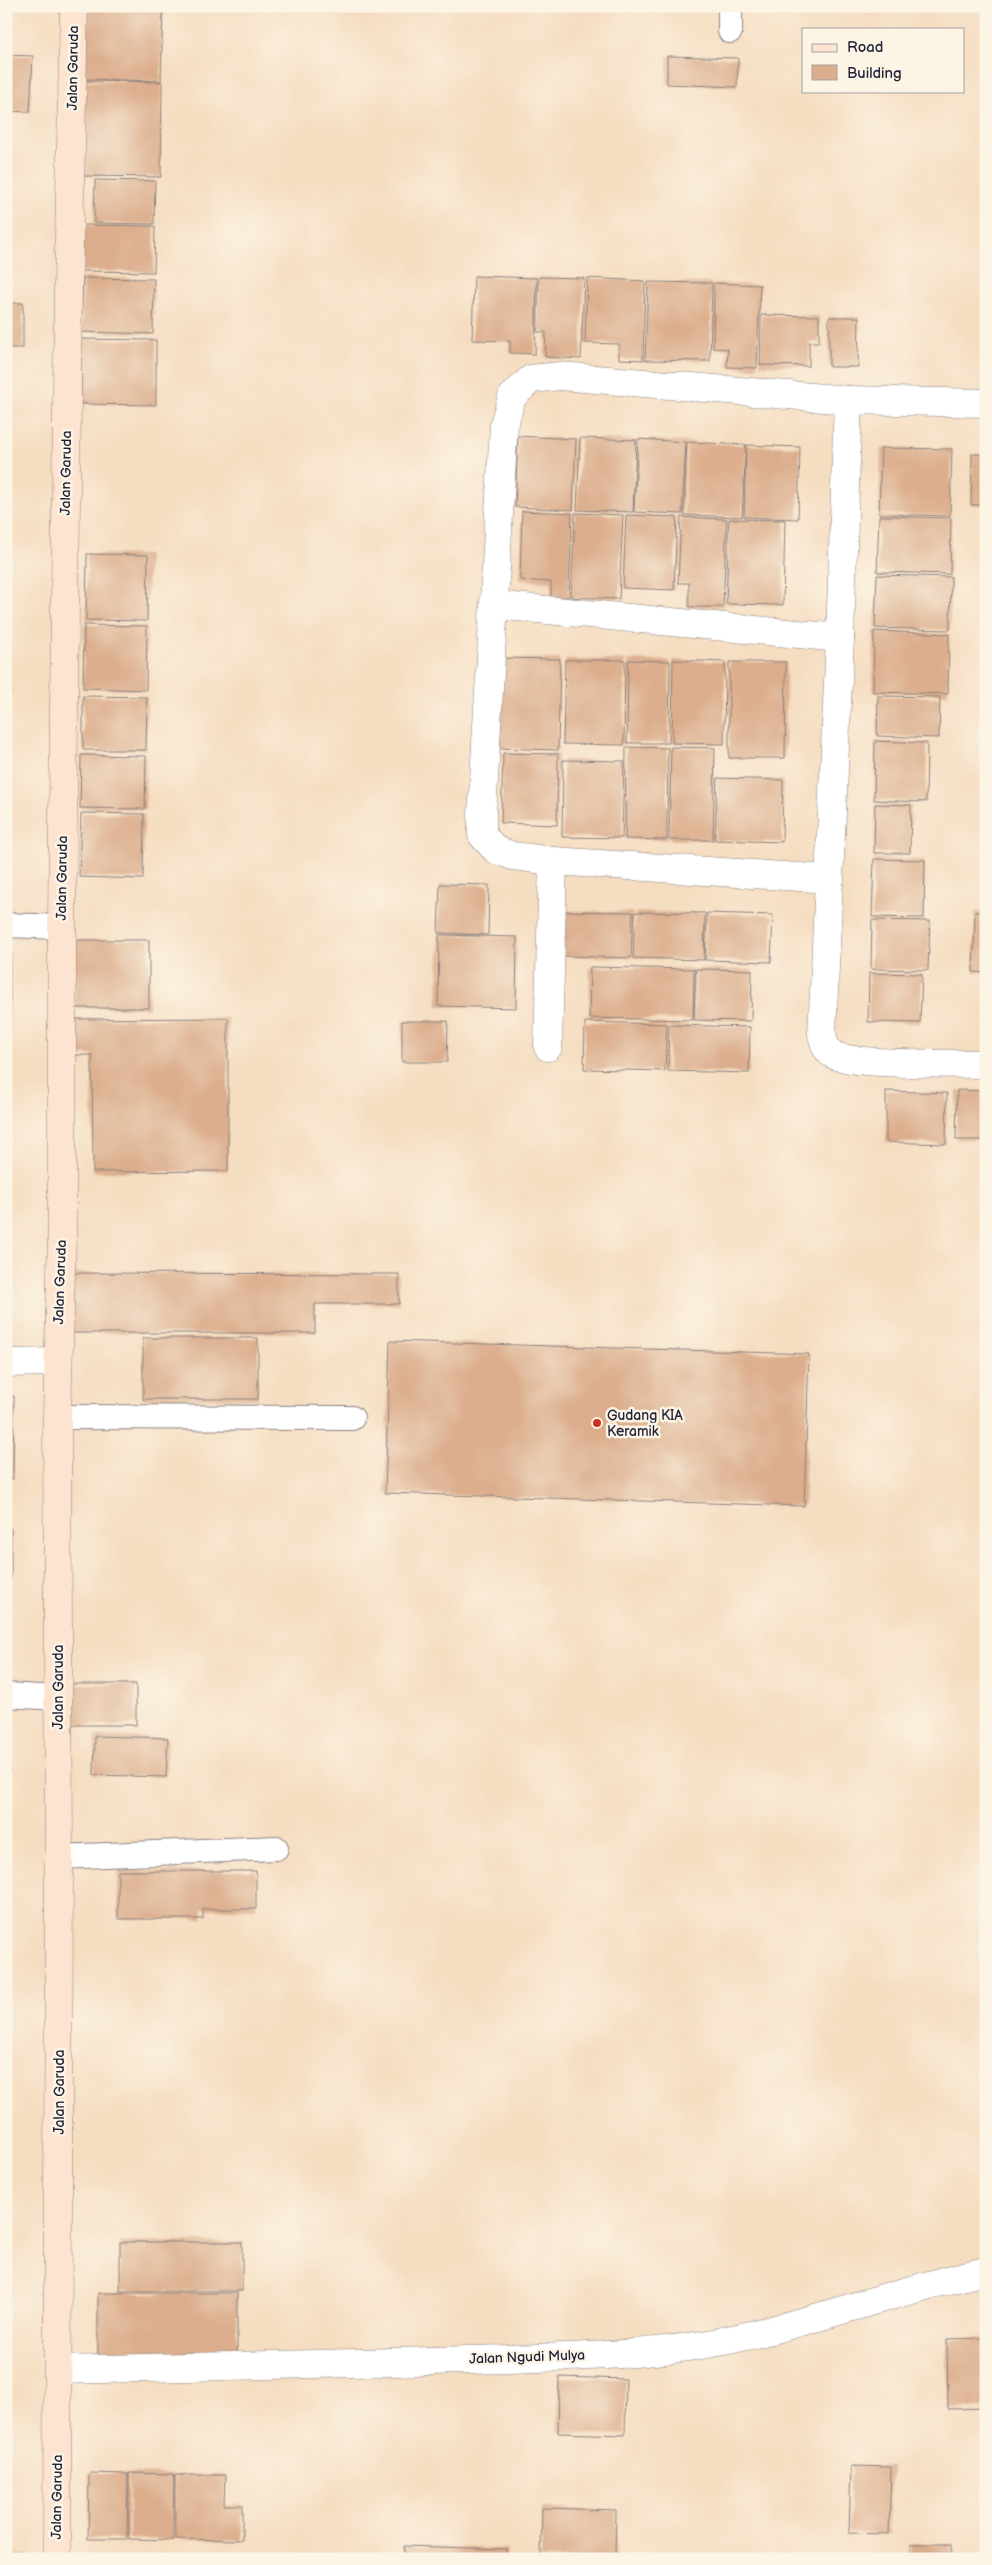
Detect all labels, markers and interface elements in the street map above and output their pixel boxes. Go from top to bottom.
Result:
street label: Jalan Garuda [64,25,82,111]
legend [802,28,964,92]
text: Road [847,38,883,57]
text: Building [847,64,902,83]
street label: Jalan Garuda [57,430,75,516]
street label: Jalan Garuda [53,835,71,921]
street label: Jalan Garuda [50,1239,70,1325]
place label: Gudang KIA Keramik [607,1407,683,1440]
marker: Gudang KIA Keramik [591,1417,603,1429]
street label: Jalan Garuda [50,1645,67,1729]
street label: Jalan Garuda [51,2050,68,2134]
street label: Jalan Ngudi Mulya [469,2346,585,2368]
street label: Jalan Garuda [48,2454,66,2540]

